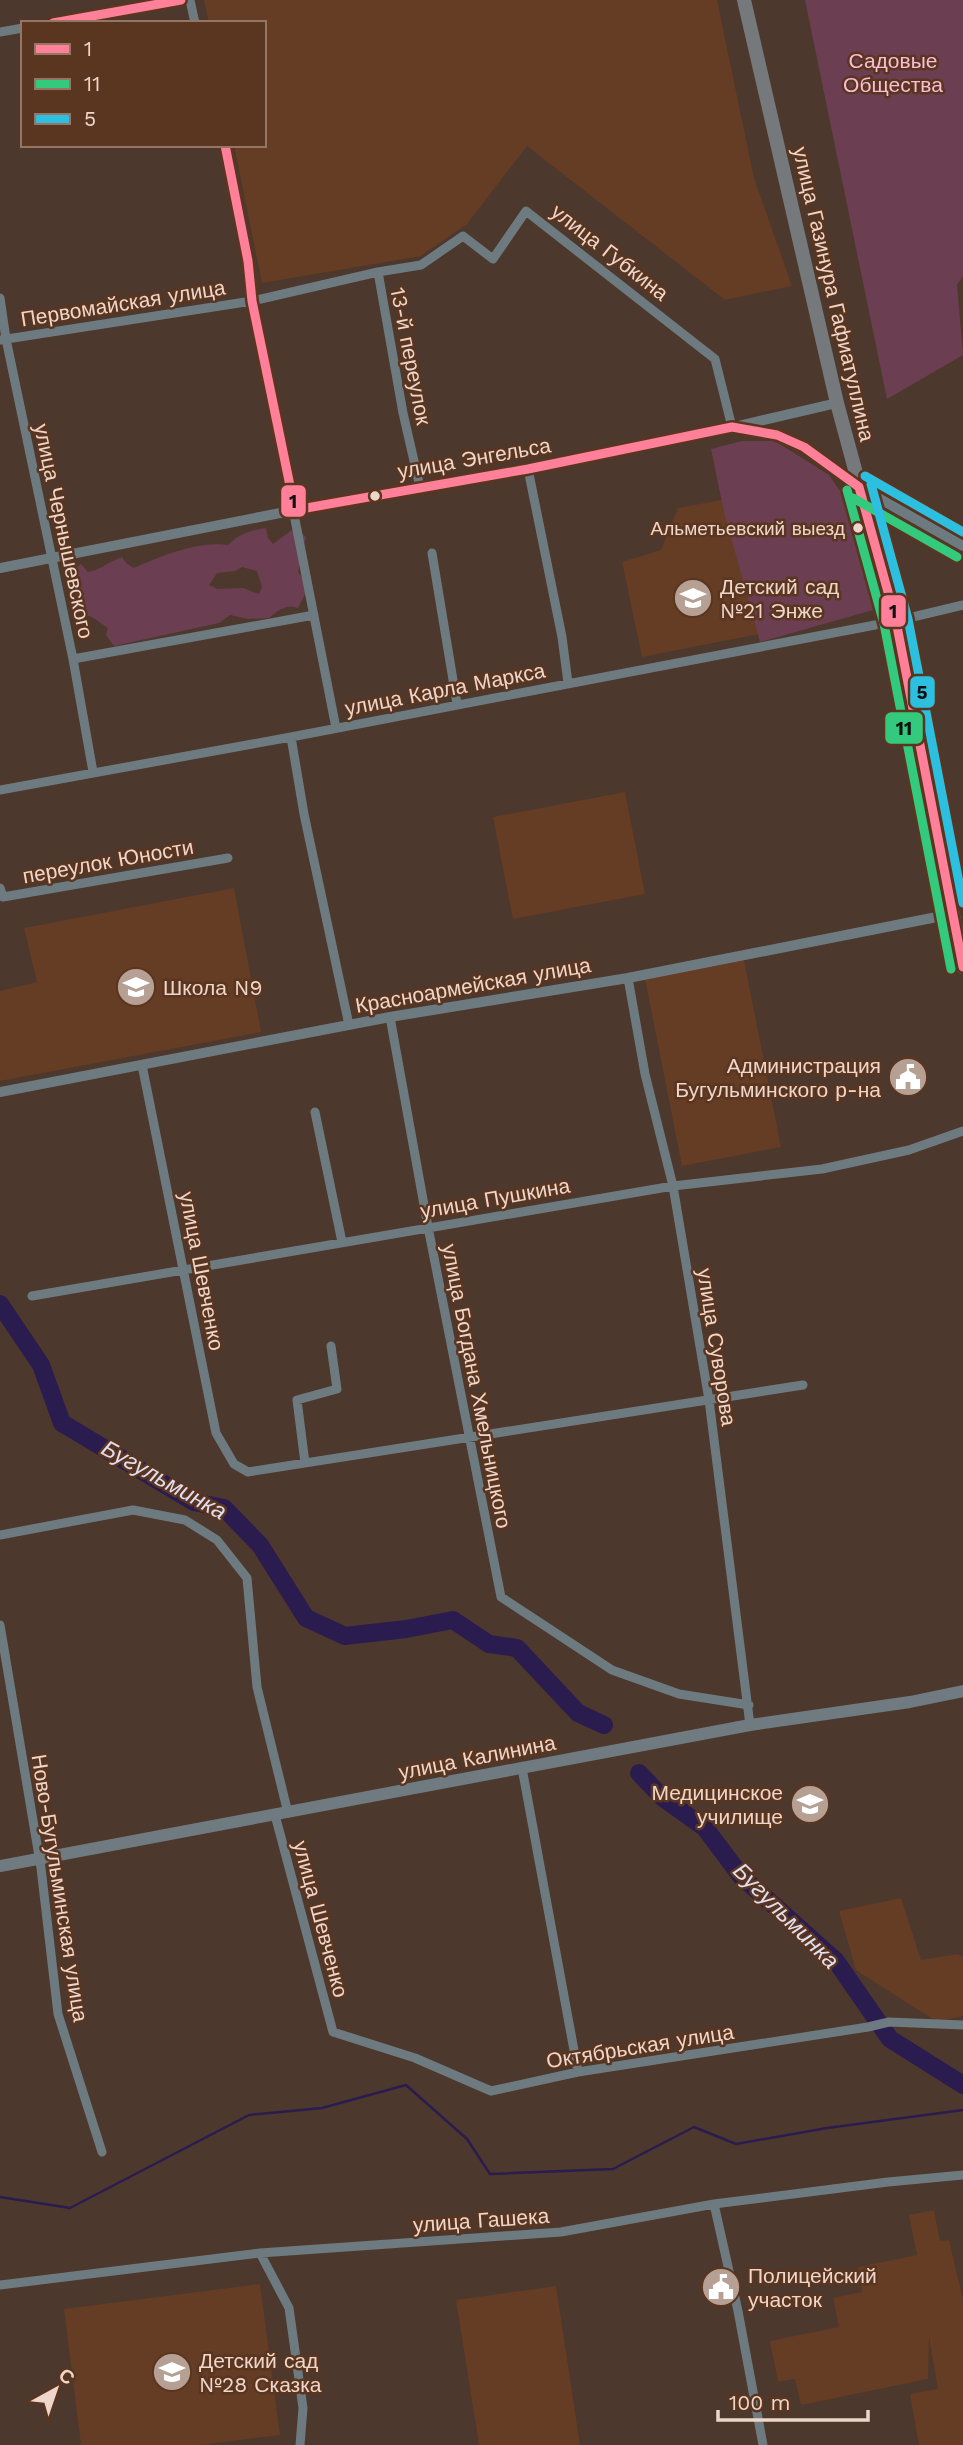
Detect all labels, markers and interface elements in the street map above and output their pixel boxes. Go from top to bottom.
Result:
legend [21,21,266,147]
text: 1 [84,36,92,61]
park label: Садовые Общества [843,48,943,97]
text: 11 [84,71,100,96]
text: 5 [84,106,96,131]
street label: улица Газинура Гафиатуллина [788,144,880,444]
street label: улица Губкина [546,198,674,306]
street label: Первомайская улица [19,274,227,332]
street label: 13-й переулок [385,285,437,428]
street label: улица Чернышевского [29,421,99,641]
street label: улица Энгельса [395,432,553,484]
line badge: 1 [280,484,307,518]
unlabelled marker [368,489,382,503]
text: 1 [289,490,297,513]
place label: Альметьевский выезд [650,517,845,540]
marker: Альметьевский выезд [851,521,865,535]
place label: Детский сад №21 Энже [720,574,839,623]
school or university icon: Детский сад №21 Энже [672,577,714,619]
line badge: 1 [880,594,907,628]
text: 1 [889,600,897,623]
street label: улица Карла Маркса [343,657,548,721]
line badge: 5 [909,675,936,709]
text: 5 [916,681,928,704]
line badge: 11 [884,711,924,745]
text: 11 [896,717,912,740]
street label: переулок Юности [21,834,195,888]
street label: Красноармейская улица [353,952,593,1018]
school or university icon: Школа N9 [115,966,157,1008]
place label: Школа N9 [163,975,262,1000]
place label: Администрация Бугульминского р-на [675,1053,881,1102]
public building icon: Администрация Бугульминского р-на [887,1056,929,1098]
street label: улица Пушкина [418,1172,572,1223]
street label: улица Шевченко [174,1189,230,1353]
street label: улица Богдана Хмельницкого [437,1242,517,1530]
street label: улица Суворова [692,1266,742,1428]
water label: Бугульминка [97,1435,231,1525]
street label: улица Калинина [396,1729,558,1784]
street label: Ново-Бугульминская улица [26,1752,94,2024]
place label: Медицинское училище [651,1780,783,1829]
school or university icon: Медицинское училище [789,1783,831,1825]
street label: улица Шевченко [288,1838,354,2000]
water label: Бугульминка [727,1857,845,1975]
street label: Октябрьская улица [544,2019,736,2073]
street label: улица Гашека [412,2203,550,2237]
place label: Полицейский участок [748,2263,877,2312]
public building icon: Полицейский участок [700,2266,742,2308]
place label: Детский сад №28 Сказка [199,2348,322,2397]
school or university icon: Детский сад №28 Сказка [151,2351,193,2393]
north arrow [21,2354,91,2424]
text: С [54,2363,79,2390]
scale bar [718,2378,869,2422]
text: 100 m [729,2390,791,2415]

